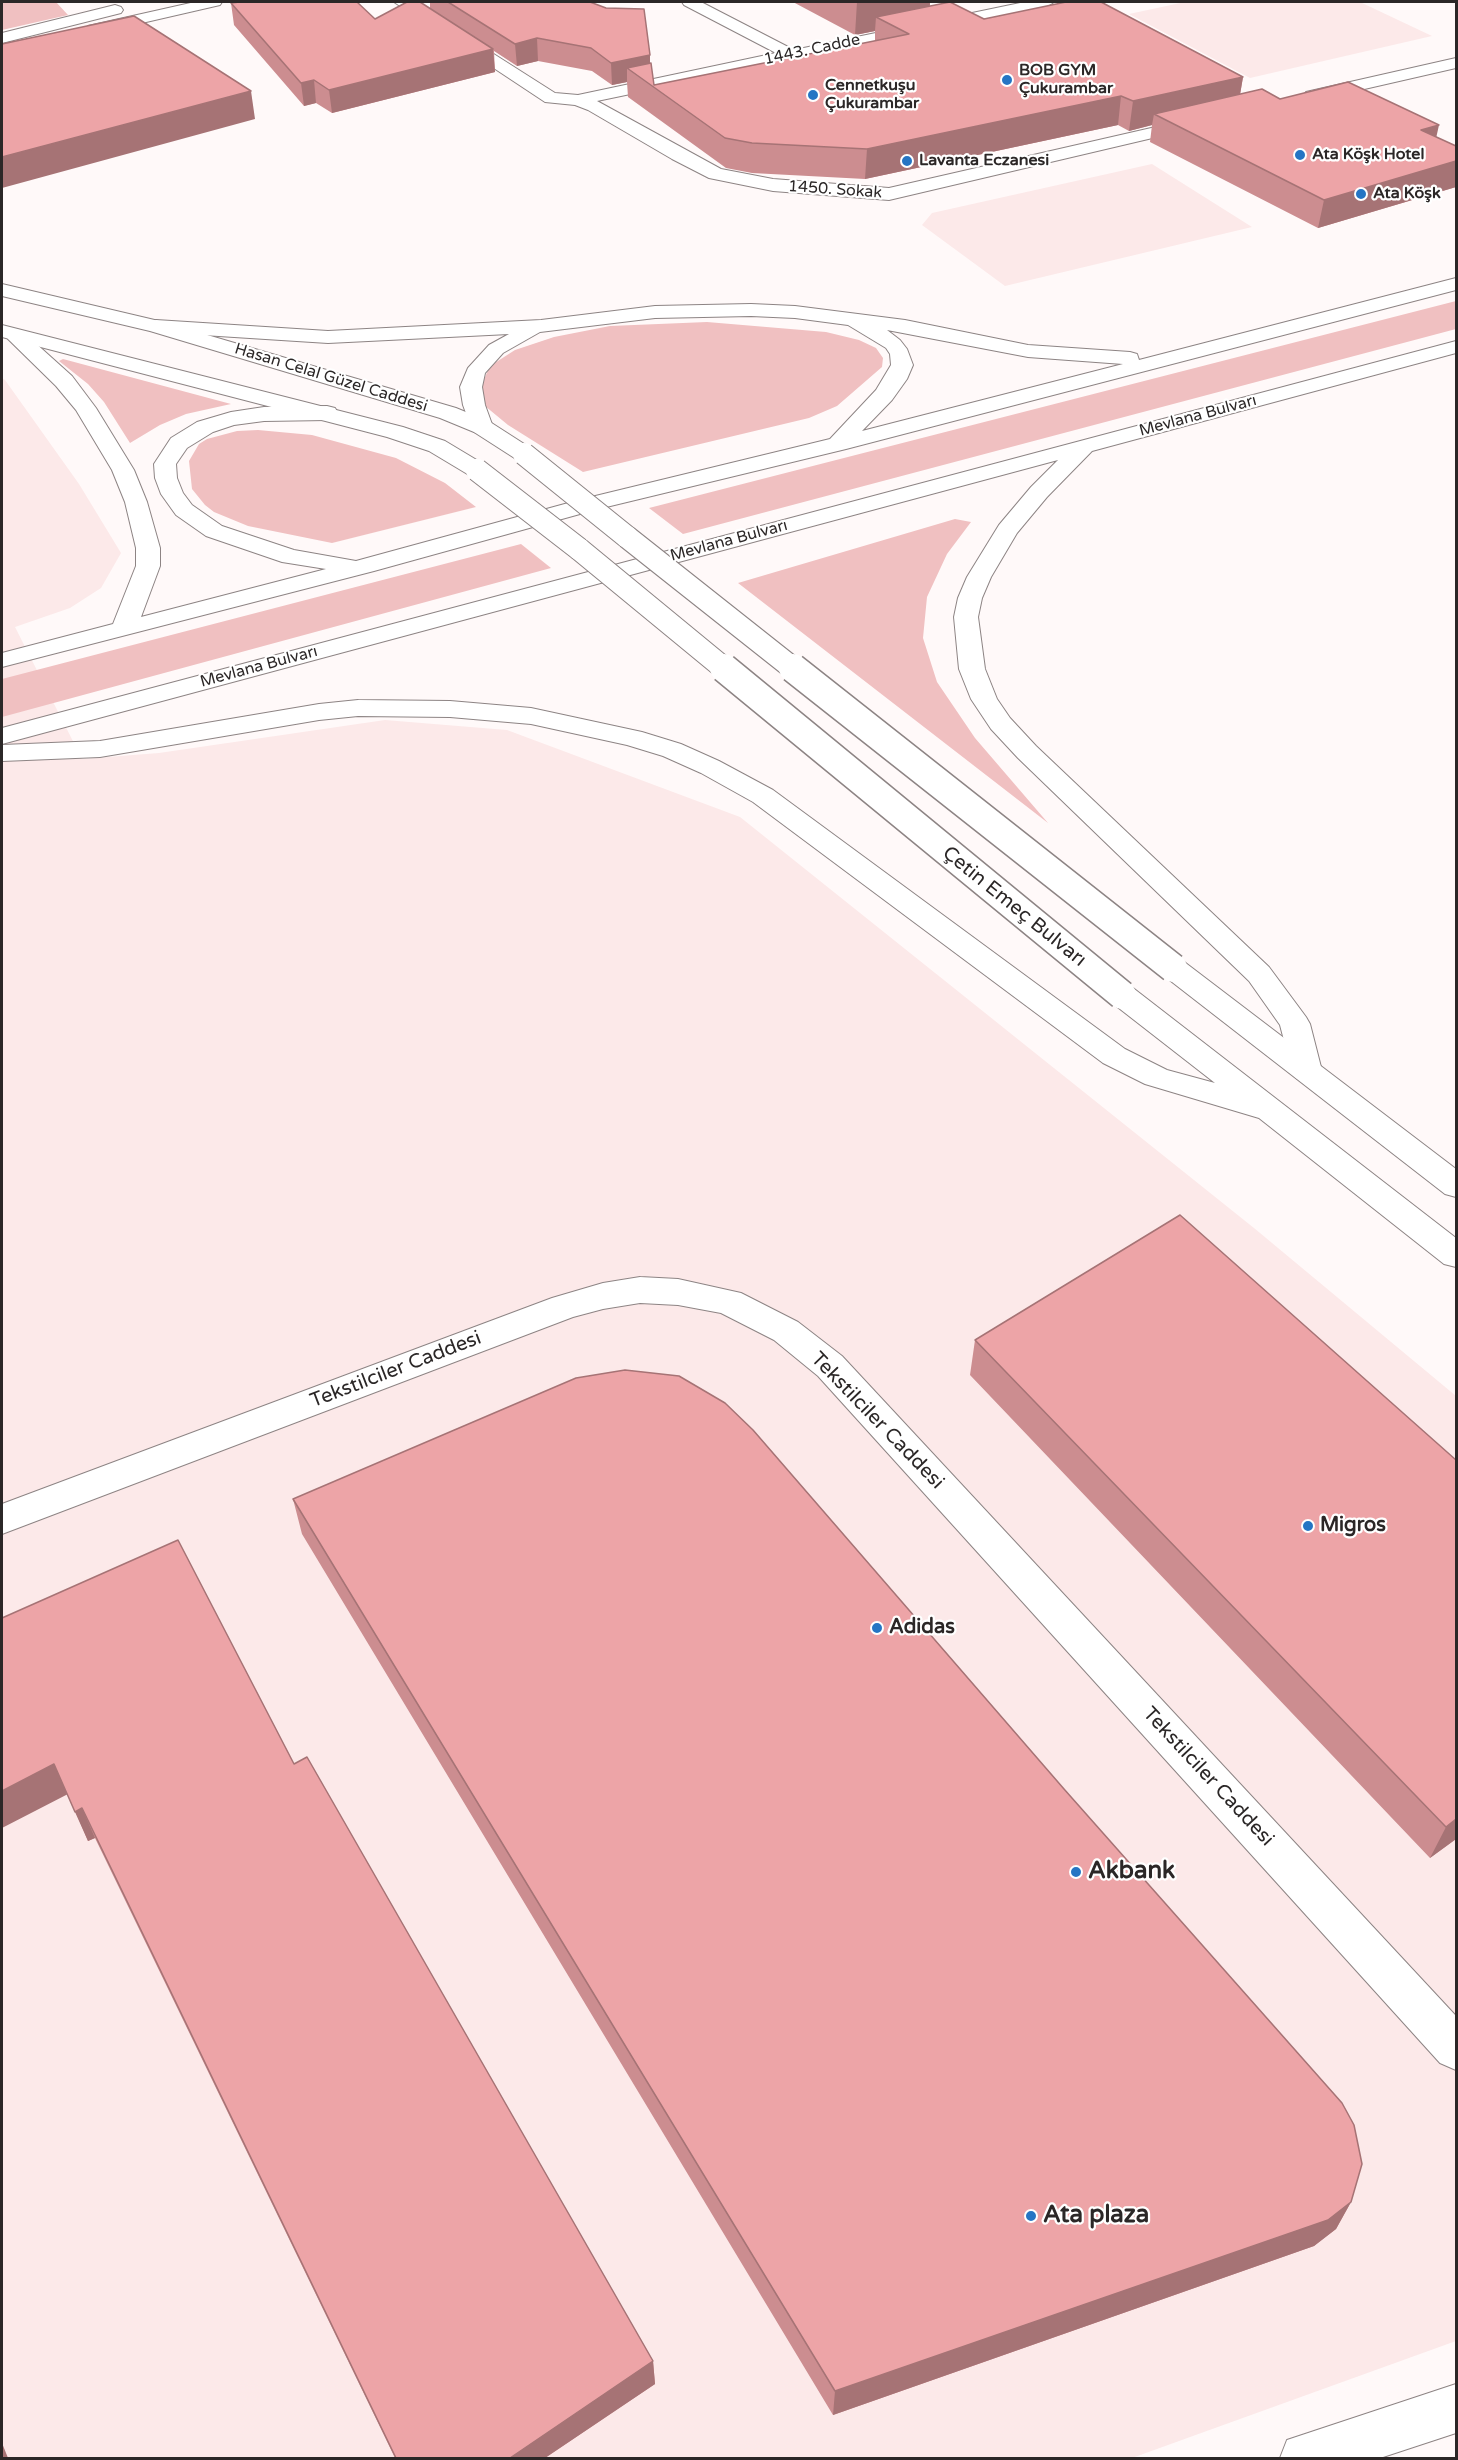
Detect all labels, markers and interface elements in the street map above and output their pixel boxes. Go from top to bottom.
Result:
street label: 1443. Cadde [762,30,862,70]
place label: BOB GYM Çukurambar [1019,61,1113,99]
marker: BOB GYM Çukurambar [1000,73,1014,87]
place label: Cennetkuşu Çukurambar [825,76,919,114]
marker: Cennetkuşu Çukurambar [806,88,820,102]
place label: Ata Köşk Hotel [1312,145,1424,165]
marker: Ata Köşk Hotel [1293,148,1307,162]
place label: Lavanta Eczanesi [919,151,1049,171]
marker: Lavanta Eczanesi [900,154,914,168]
street label: 1450. Sokak [787,177,883,203]
place label: Ata Köşk [1373,184,1441,204]
marker: Ata Köşk [1354,187,1368,201]
street label: Hasan Celal Güzel Caddesi [232,339,430,417]
street label: Mevlana Bulvarı [1137,391,1259,441]
street label: Mevlana Bulvarı [668,516,790,566]
street label: Mevlana Bulvarı [198,642,320,692]
street label: Çetin Emeç Bulvarı [937,842,1091,972]
street label: Tekstilciler Caddesi [307,1326,485,1414]
street label: Tekstilciler Caddesi [805,1347,949,1495]
place label: Migros [1320,1514,1386,1538]
marker: Migros [1301,1519,1315,1533]
place label: Adidas [889,1616,955,1640]
marker: Adidas [870,1621,884,1635]
street label: Tekstilciler Caddesi [1137,1703,1279,1851]
place label: Akbank [1088,1858,1175,1886]
marker: Akbank [1069,1865,1083,1879]
place label: Ata plaza [1043,2202,1149,2230]
marker: Ata plaza [1024,2209,1038,2223]

